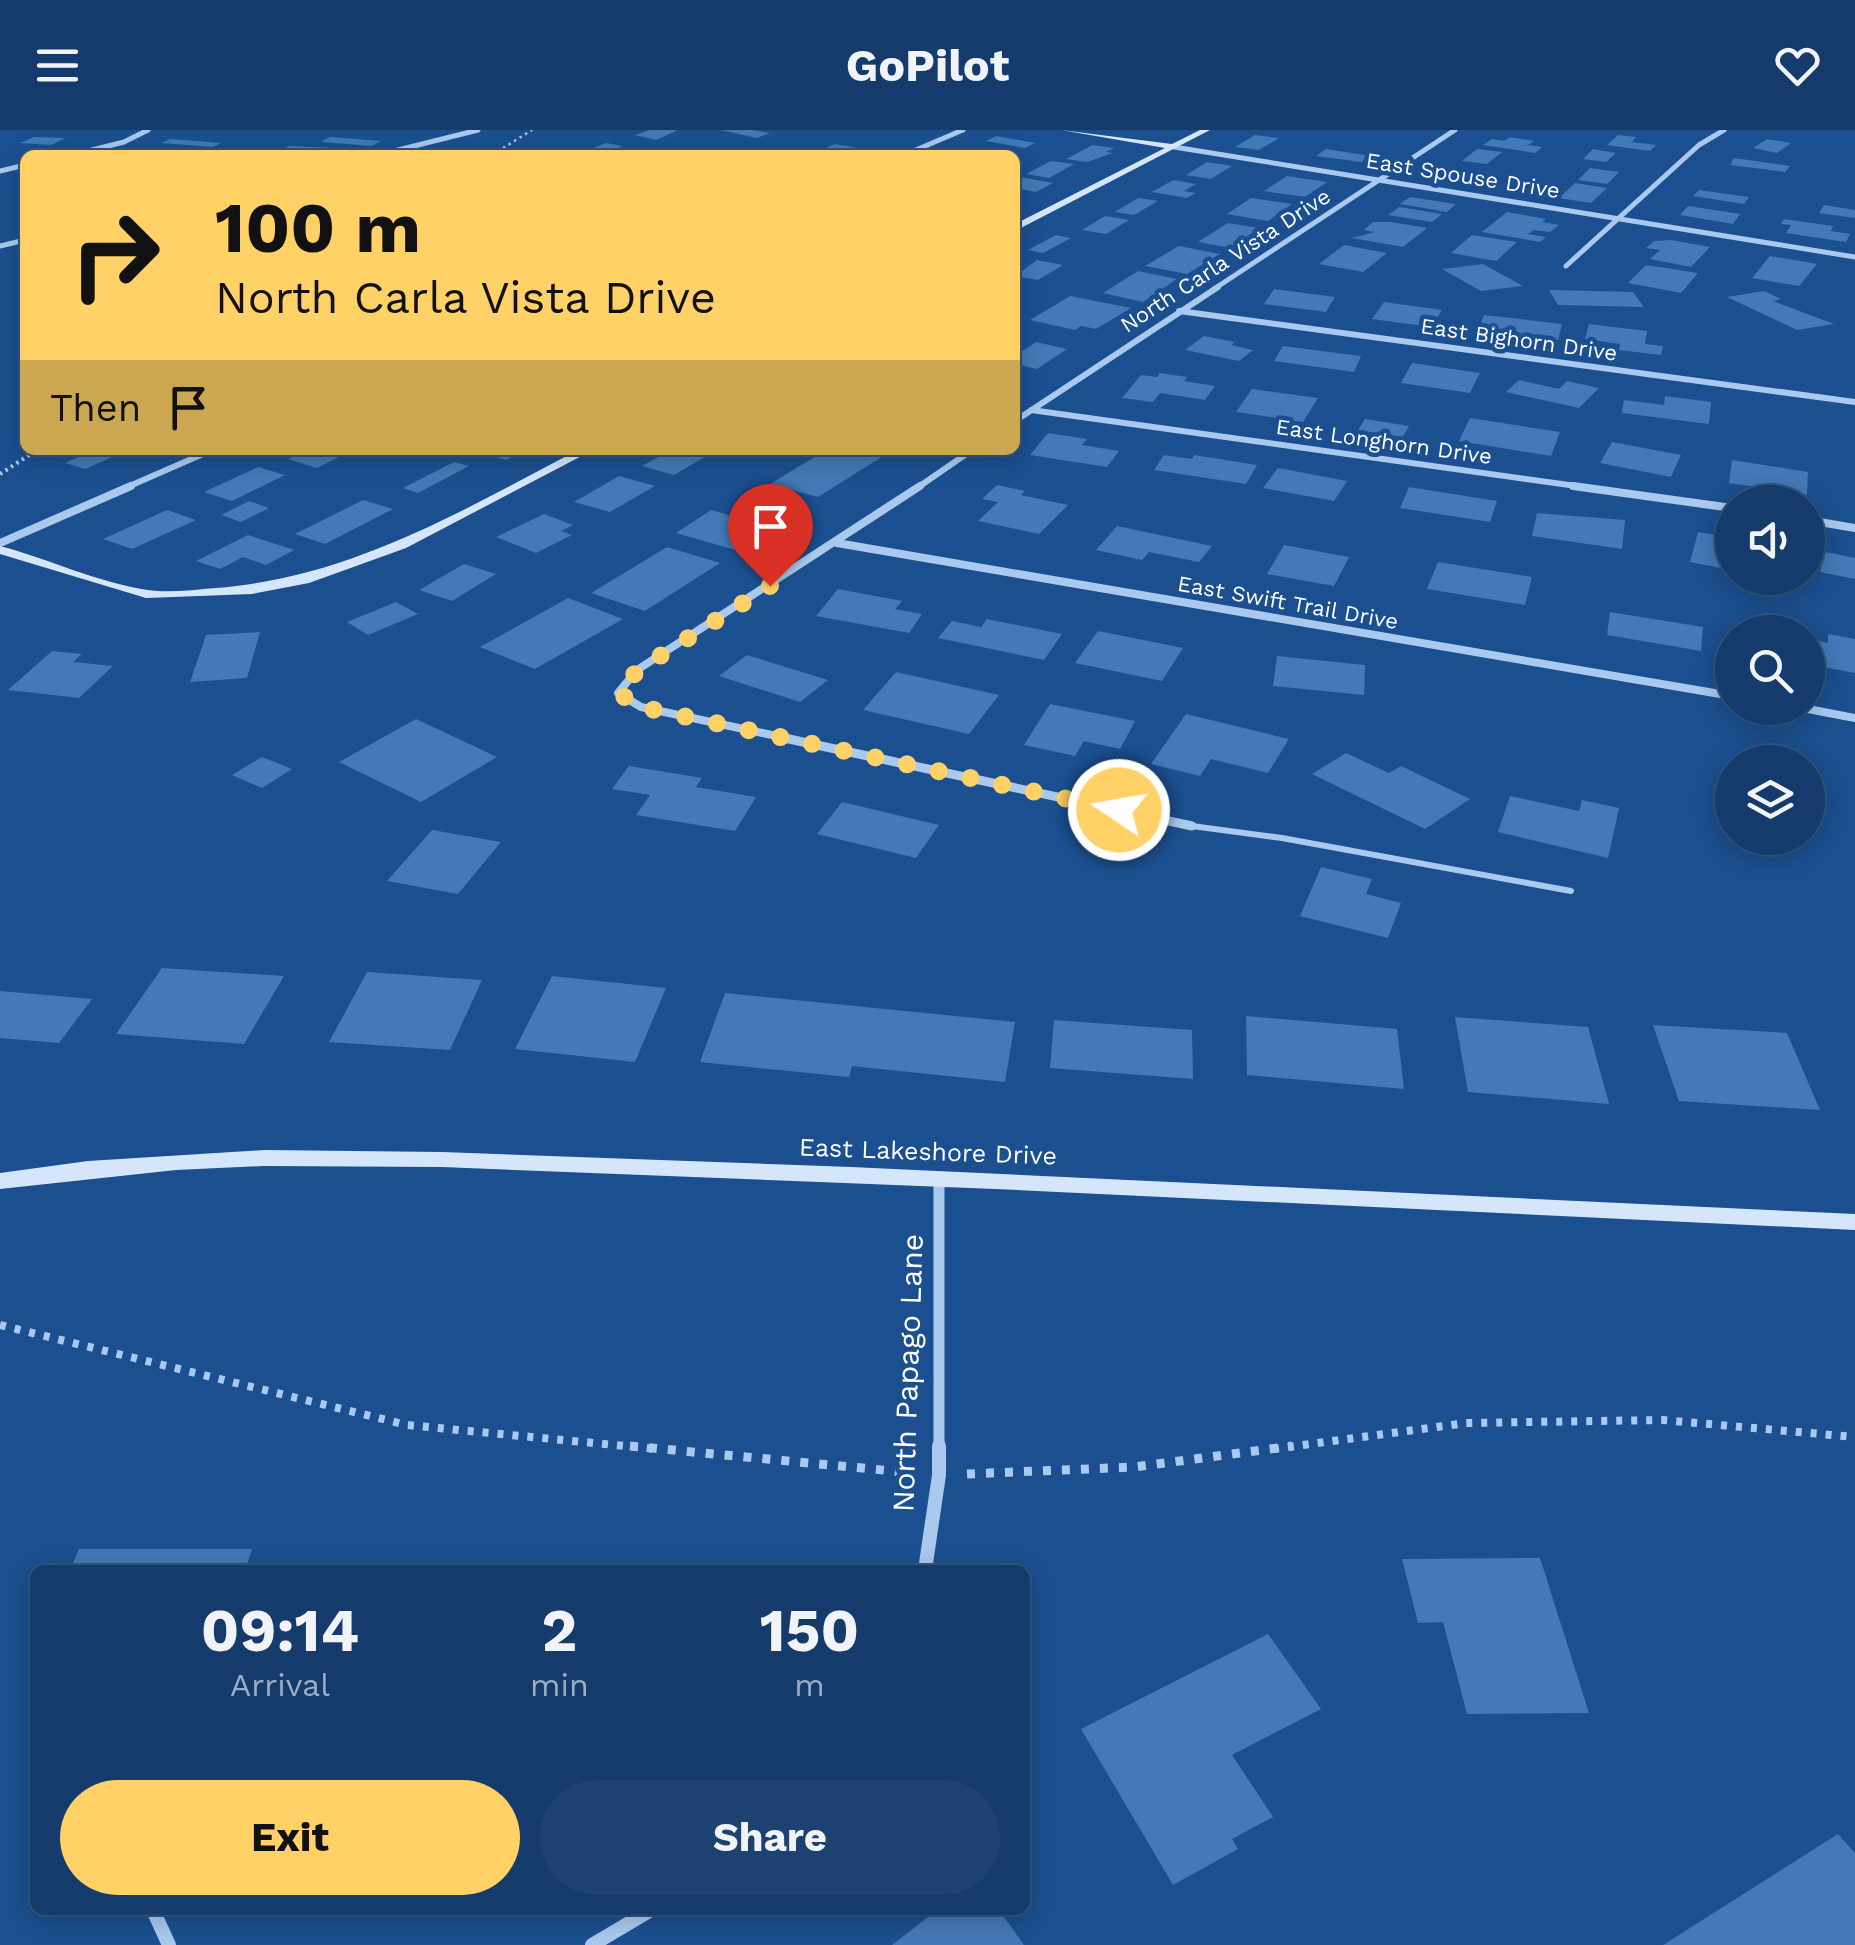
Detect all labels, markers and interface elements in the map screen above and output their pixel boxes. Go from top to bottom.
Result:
icon: menu [30,38,85,93]
icon: heart [1770,38,1825,93]
text: GoPilot [846,39,1009,92]
street label: East Spouse Drive [1364,148,1562,203]
street label: North Carla Vista Drive [1116,183,1335,338]
text: 100 m [215,187,421,269]
icon: right [50,190,180,320]
text: North Carla Vista Drive [215,271,716,324]
street label: East Bighorn Drive [1419,313,1619,366]
icon: arrive [161,380,216,435]
text: Then [50,386,141,430]
street label: East Longhorn Drive [1274,414,1494,469]
pin [728,484,813,587]
map controls [1715,485,1825,855]
button: sound [1715,485,1825,595]
icon: arrive [743,499,798,554]
street label: East Swift Trail Drive [1176,571,1400,634]
button: search [1715,615,1825,725]
button: layers [1715,745,1825,855]
position arrow [1067,758,1171,862]
street label: East Lakeshore Drive [799,1133,1057,1170]
street label: North Papago Lane [885,1233,930,1513]
text: 09:14 [201,1595,359,1666]
text: 2 [542,1595,577,1666]
text: 150 [760,1595,859,1666]
text: Arrival [230,1666,330,1704]
text: min [530,1666,589,1704]
text: m [794,1666,825,1704]
button: Exit [60,1780,520,1895]
button: Share [540,1780,1000,1895]

